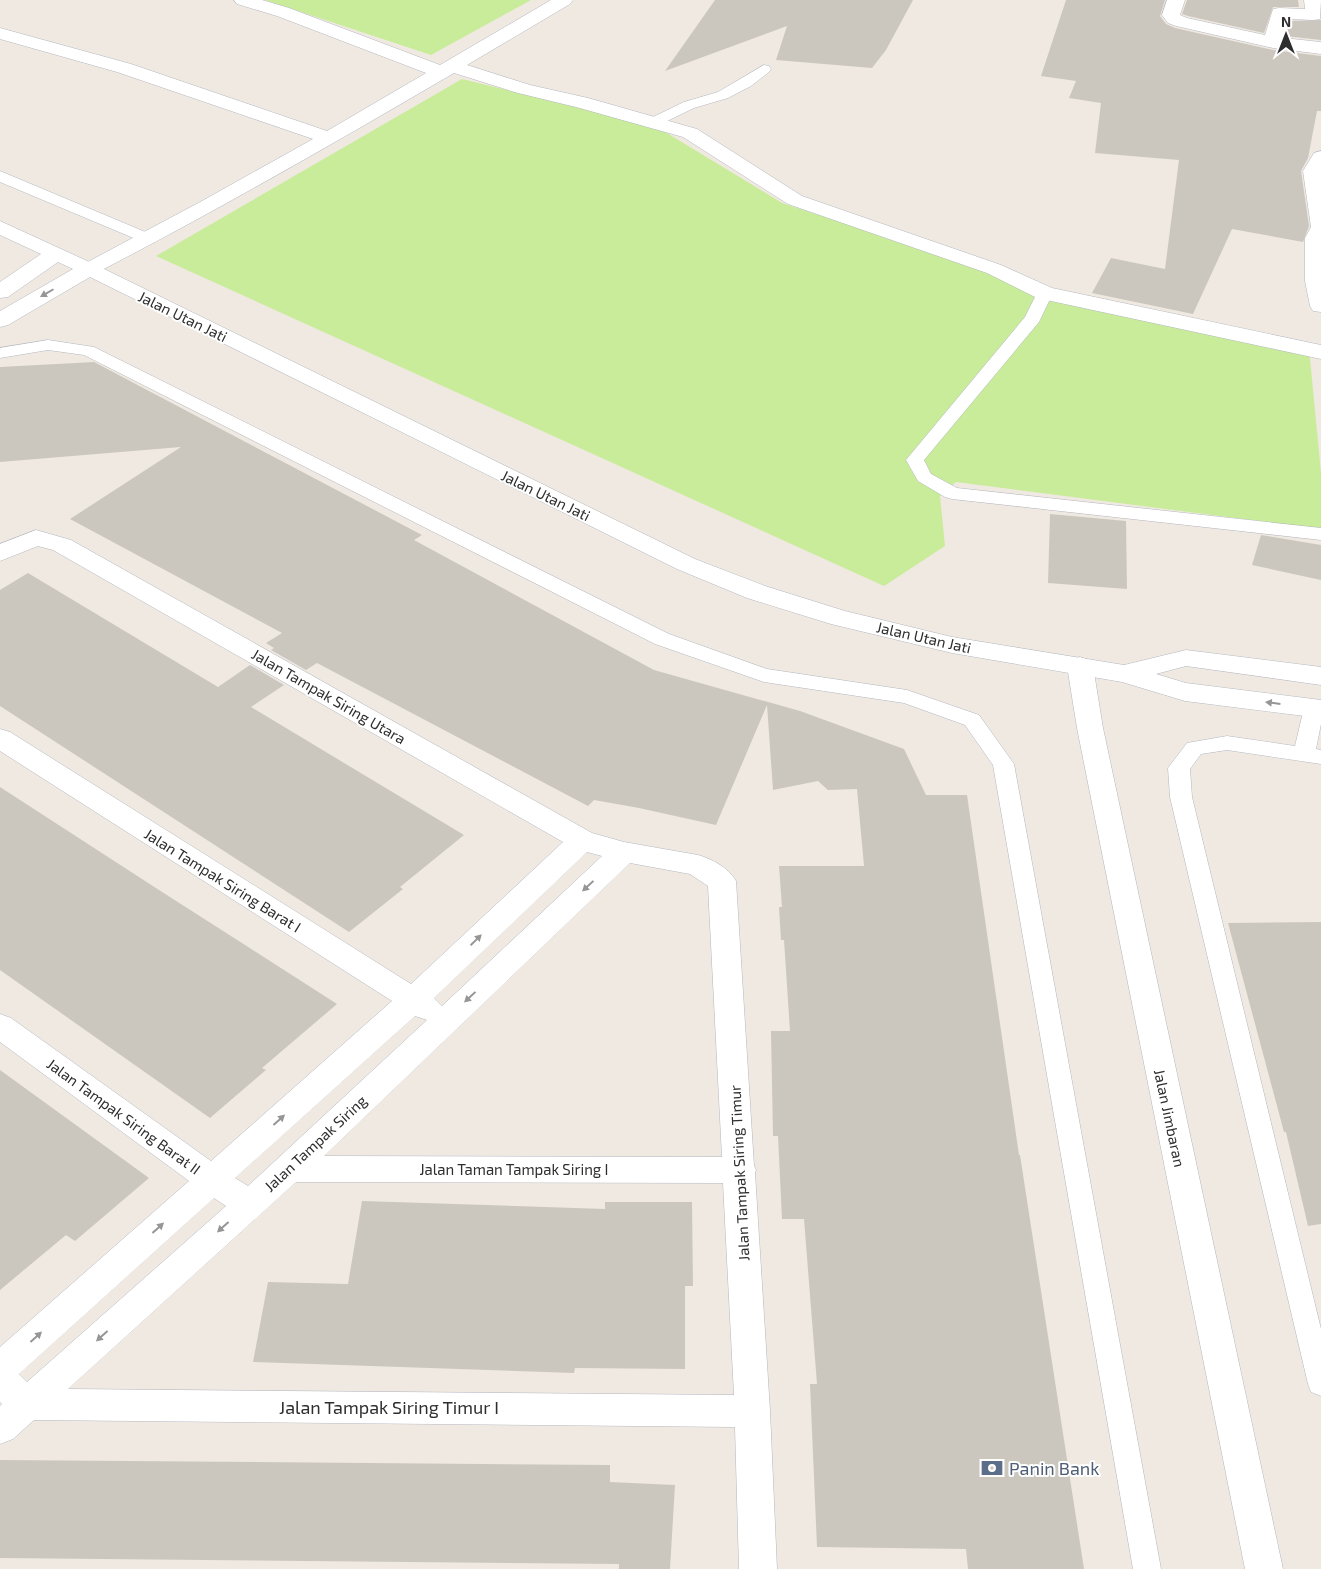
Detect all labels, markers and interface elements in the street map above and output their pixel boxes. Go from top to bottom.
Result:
north arrow [1261,10,1311,60]
text: N [1281,13,1291,30]
street label: Jalan Utan Jati [136,287,230,345]
one-way arrow [39,289,54,297]
street label: Jalan Utan Jati [499,466,593,524]
street label: Jalan Utan Jati [875,617,973,657]
street label: Jalan Tampak Siring Utara [249,645,409,747]
one-way arrow [1264,699,1280,707]
street label: Jalan Tampak Siring Barat I [141,824,305,936]
one-way arrow [583,880,595,892]
one-way arrow [470,934,482,946]
one-way arrow [465,991,477,1003]
street label: Jalan Tampak Siring Barat II [44,1054,204,1178]
street label: Jalan Jimbaran [1151,1067,1189,1169]
street label: Jalan Tampak Siring Timur [725,1085,753,1261]
street label: Jalan Tampak Siring [260,1091,370,1195]
one-way arrow [272,1114,284,1126]
street label: Jalan Taman Tampak Siring I [419,1160,609,1178]
one-way arrow [217,1222,230,1233]
one-way arrow [151,1223,164,1234]
one-way arrow [97,1330,109,1342]
one-way arrow [30,1331,43,1342]
street label: Jalan Tampak Siring Timur I [279,1396,499,1418]
bank icon: Panin Bank [979,1455,1005,1481]
place label: Panin Bank [1009,1457,1100,1479]

